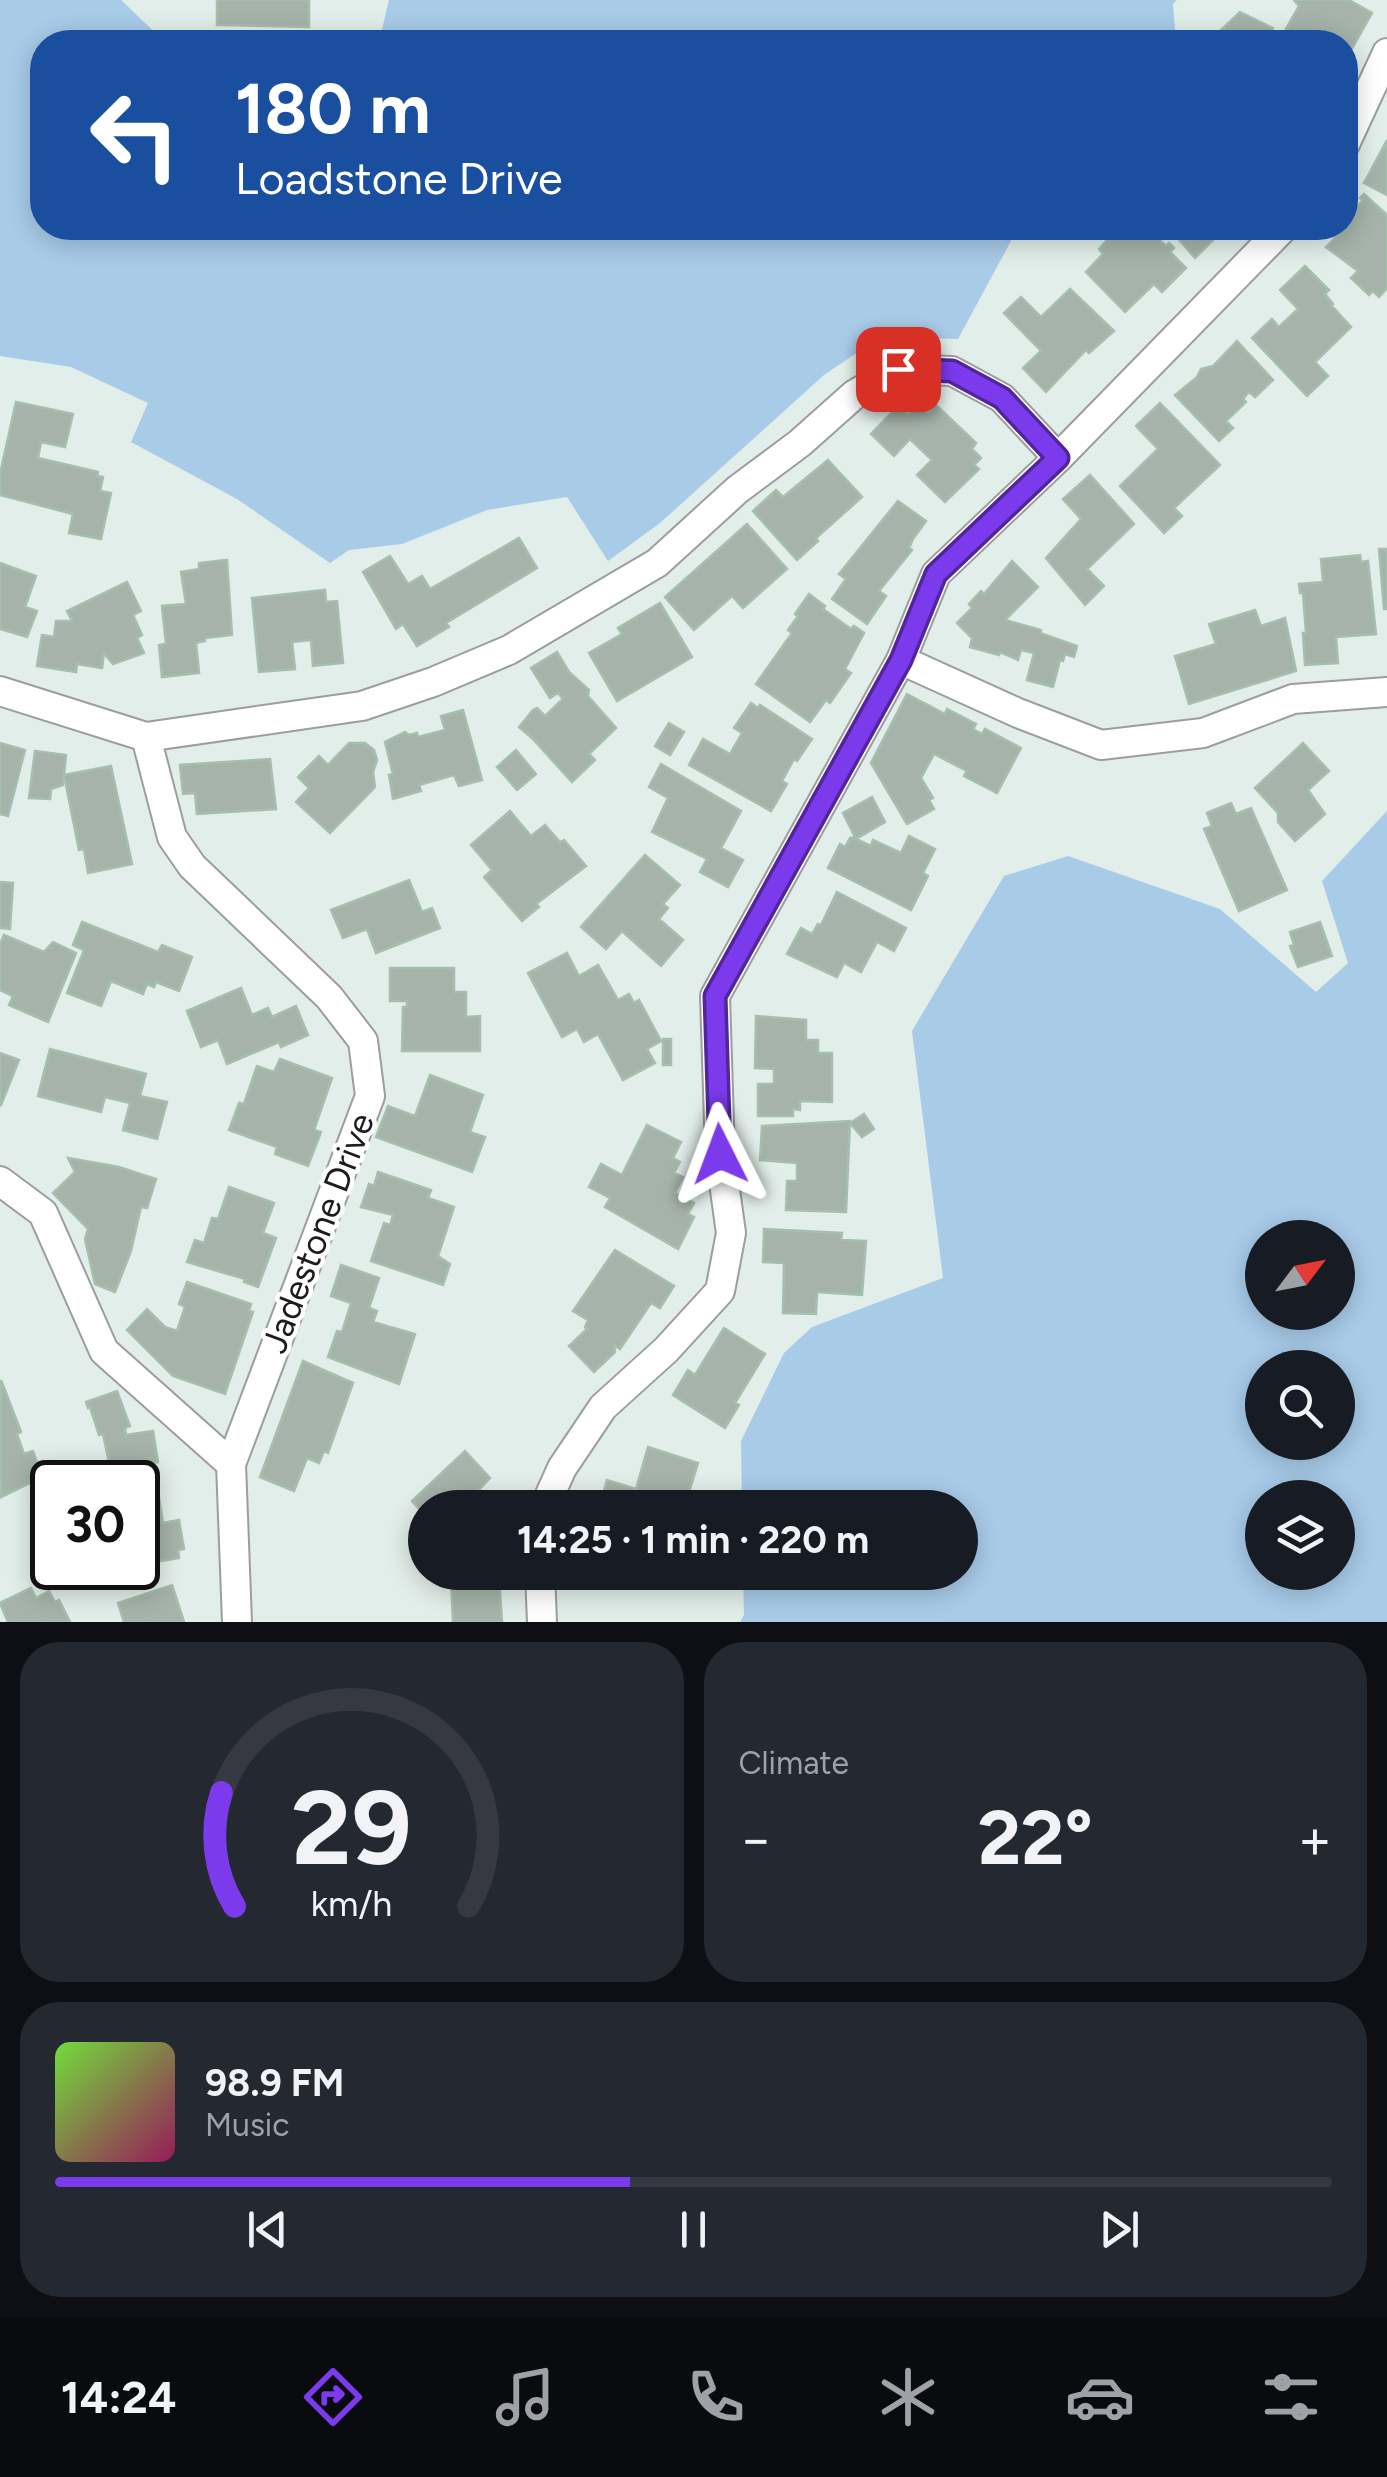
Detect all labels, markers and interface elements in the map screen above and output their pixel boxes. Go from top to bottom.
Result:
text: 180 m [235,66,430,151]
icon: left [70,70,200,200]
text: Loadstone Drive [235,151,563,205]
pin [856,327,941,412]
icon: arrive [871,342,926,397]
position arrow [668,1102,772,1206]
street label: Jadestone Drive [253,1107,383,1359]
north arrow [1245,1220,1355,1330]
map controls [1245,1220,1355,1590]
button: search [1245,1350,1355,1460]
speed limit sign: 30 [30,1460,160,1590]
button: layers [1245,1480,1355,1590]
text: 14:25 · 1 min · 220 m [517,1517,869,1563]
text: Climate [739,1744,849,1782]
text: 29 [291,1765,412,1890]
text: 22° [978,1793,1093,1883]
text: − [739,1806,773,1872]
text: + [1298,1806,1332,1872]
text: km/h [311,1882,393,1925]
text: 98.9 FM [205,2060,344,2106]
text: Music [205,2106,290,2144]
icon: previous [240,2202,295,2257]
icon: pause [666,2202,721,2257]
icon: next [1092,2202,1147,2257]
icon: directions [298,2362,368,2432]
icon: music [490,2362,560,2432]
icon: phone [681,2362,751,2432]
icon: climate [873,2362,943,2432]
icon: car [1065,2362,1135,2432]
icon: filters [1256,2362,1326,2432]
text: 14:24 [61,2370,176,2424]

